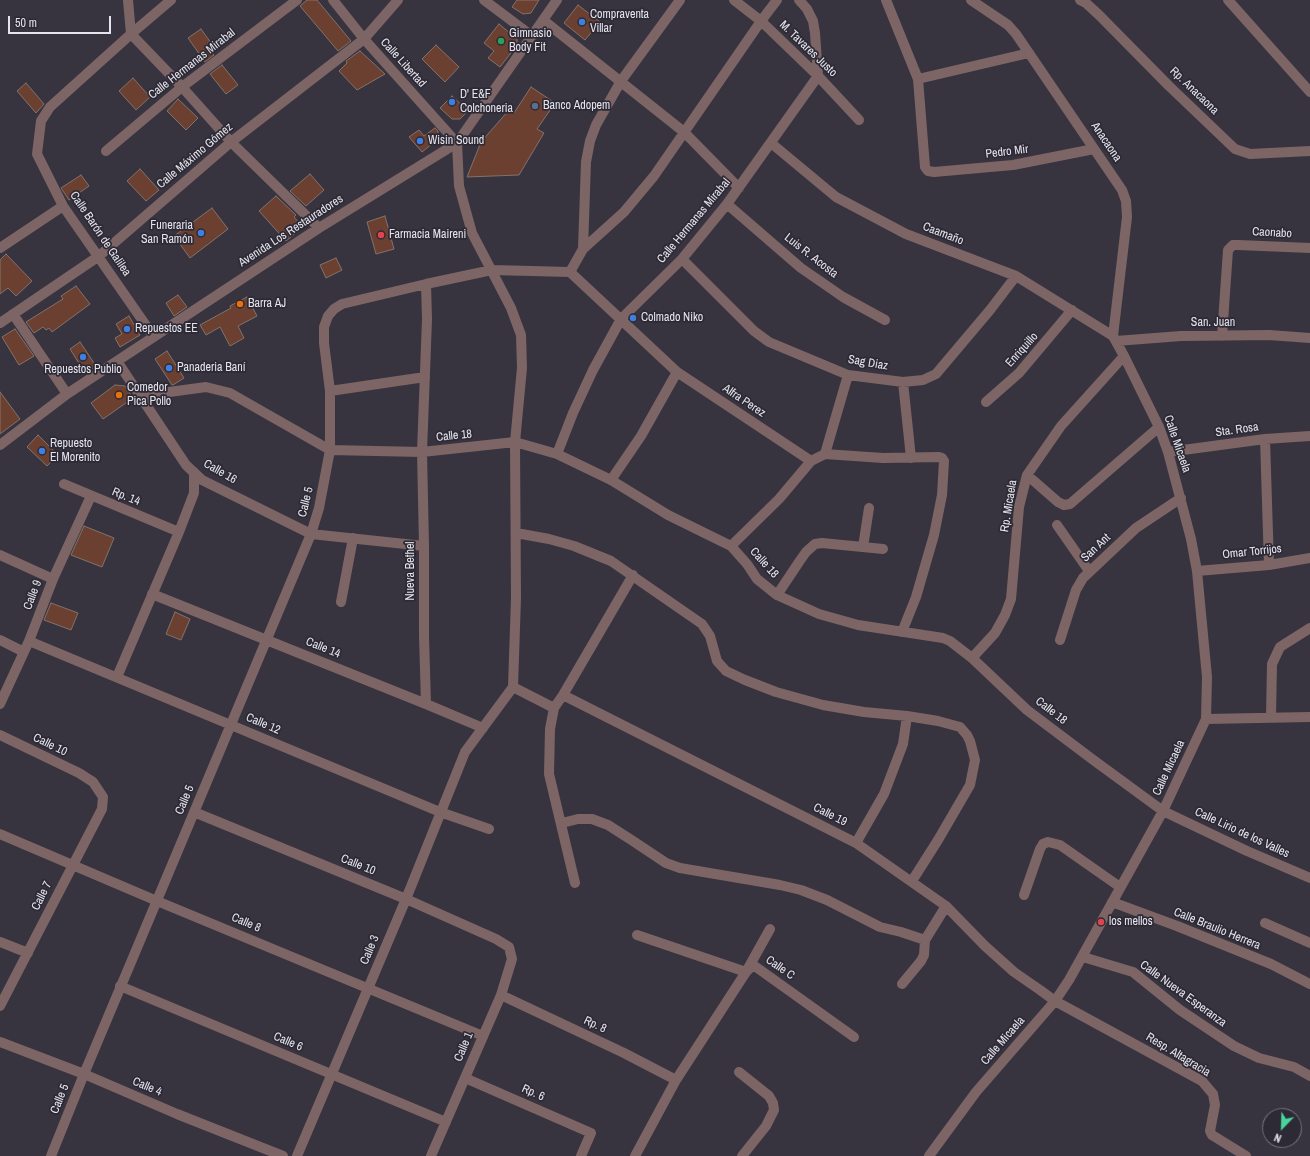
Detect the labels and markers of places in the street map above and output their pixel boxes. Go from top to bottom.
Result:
place label: Compraventa Villar [590,8,649,36]
marker: Compraventa Villar [577,17,587,27]
place label: Gimnasio Body Fit [509,27,552,55]
marker: Gimnasio Body Fit [496,36,506,46]
place label: D' E&F Colchoneria [460,88,513,116]
marker: D' E&F Colchoneria [447,97,457,107]
place label: Banco Adopem [543,99,610,113]
marker: Banco Adopem [530,101,540,111]
place label: Wisin Sound [428,134,484,148]
marker: Wisin Sound [415,136,425,146]
place label: Funeraria San Ramón [141,219,193,247]
marker: Funeraria San Ramón [196,228,206,238]
place label: Farmacia Maireni [389,228,466,242]
marker: Farmacia Maireni [376,230,386,240]
place label: Barra AJ [248,297,286,311]
marker: Barra AJ [235,299,245,309]
place label: Colmado Niko [641,311,703,325]
marker: Colmado Niko [628,313,638,323]
place label: Repuestos EE [135,322,198,336]
marker: Repuestos EE [122,324,132,334]
marker: Repuestos Publio [78,352,88,362]
place label: Panaderia Baní [177,361,245,375]
place label: Repuestos Publio [44,363,122,377]
marker: Panaderia Baní [164,363,174,373]
place label: Comedor Pica Pollo [127,381,171,409]
marker: Comedor Pica Pollo [114,390,124,400]
place label: Repuesto El Morenito [50,437,100,465]
marker: Repuesto El Morenito [37,446,47,456]
place label: los mellos [1109,915,1153,929]
marker: los mellos [1096,917,1106,927]

